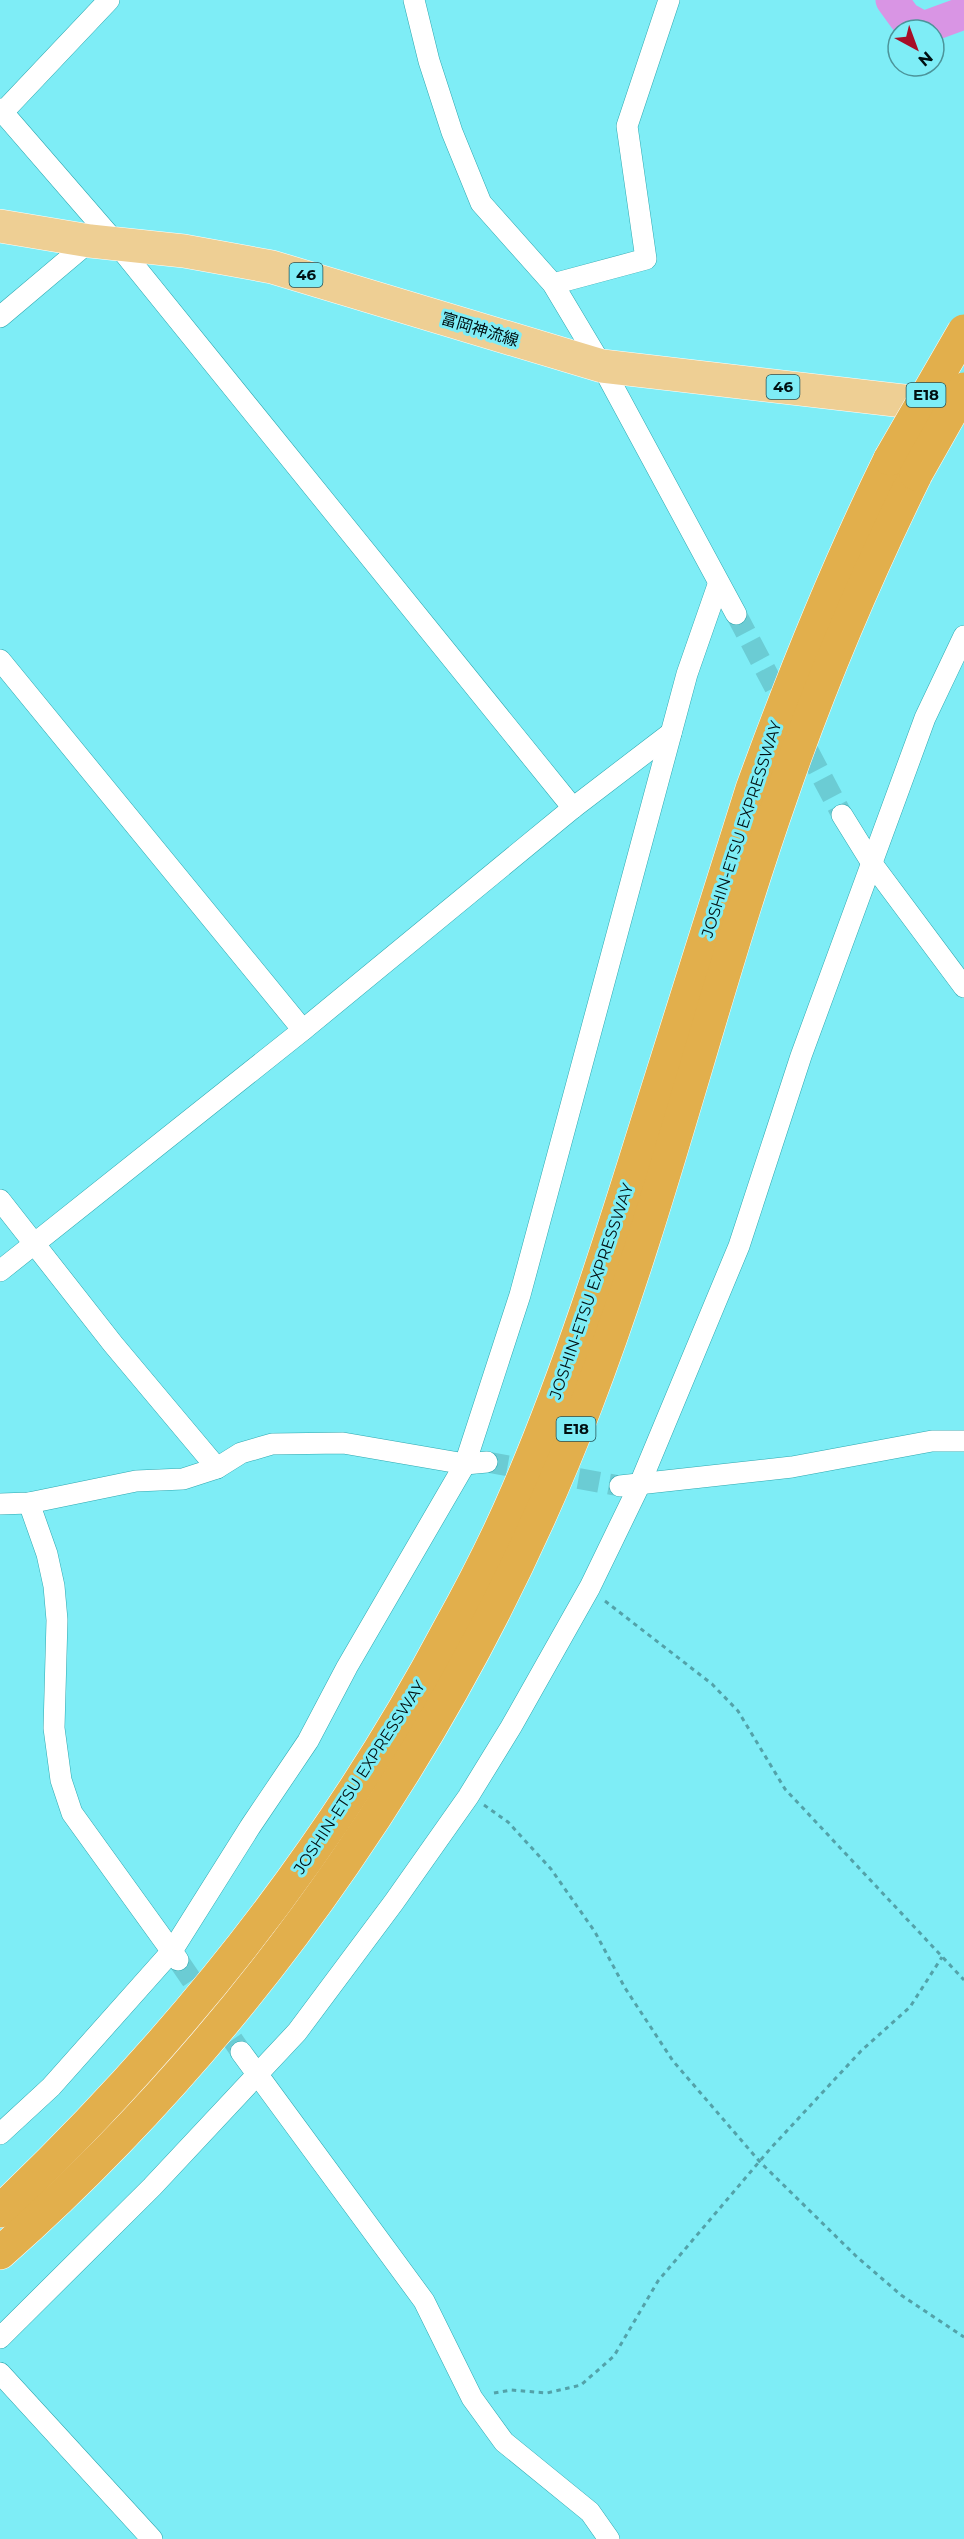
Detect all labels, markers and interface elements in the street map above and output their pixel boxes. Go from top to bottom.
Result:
north arrow [886,18,946,78]
text: N [914,48,937,70]
road number: 46 [290,263,322,287]
street label: 富岡神流線 [439,309,521,350]
road number: 46 [766,375,800,399]
road number: E18 [906,383,946,407]
street label: JOSHIN-ETSU EXPRESSWAY [697,718,786,941]
street label: JOSHIN-ETSU EXPRESSWAY [545,1180,638,1402]
road number: E18 [556,1417,596,1441]
street label: JOSHIN-ETSU EXPRESSWAY [289,1676,430,1878]

